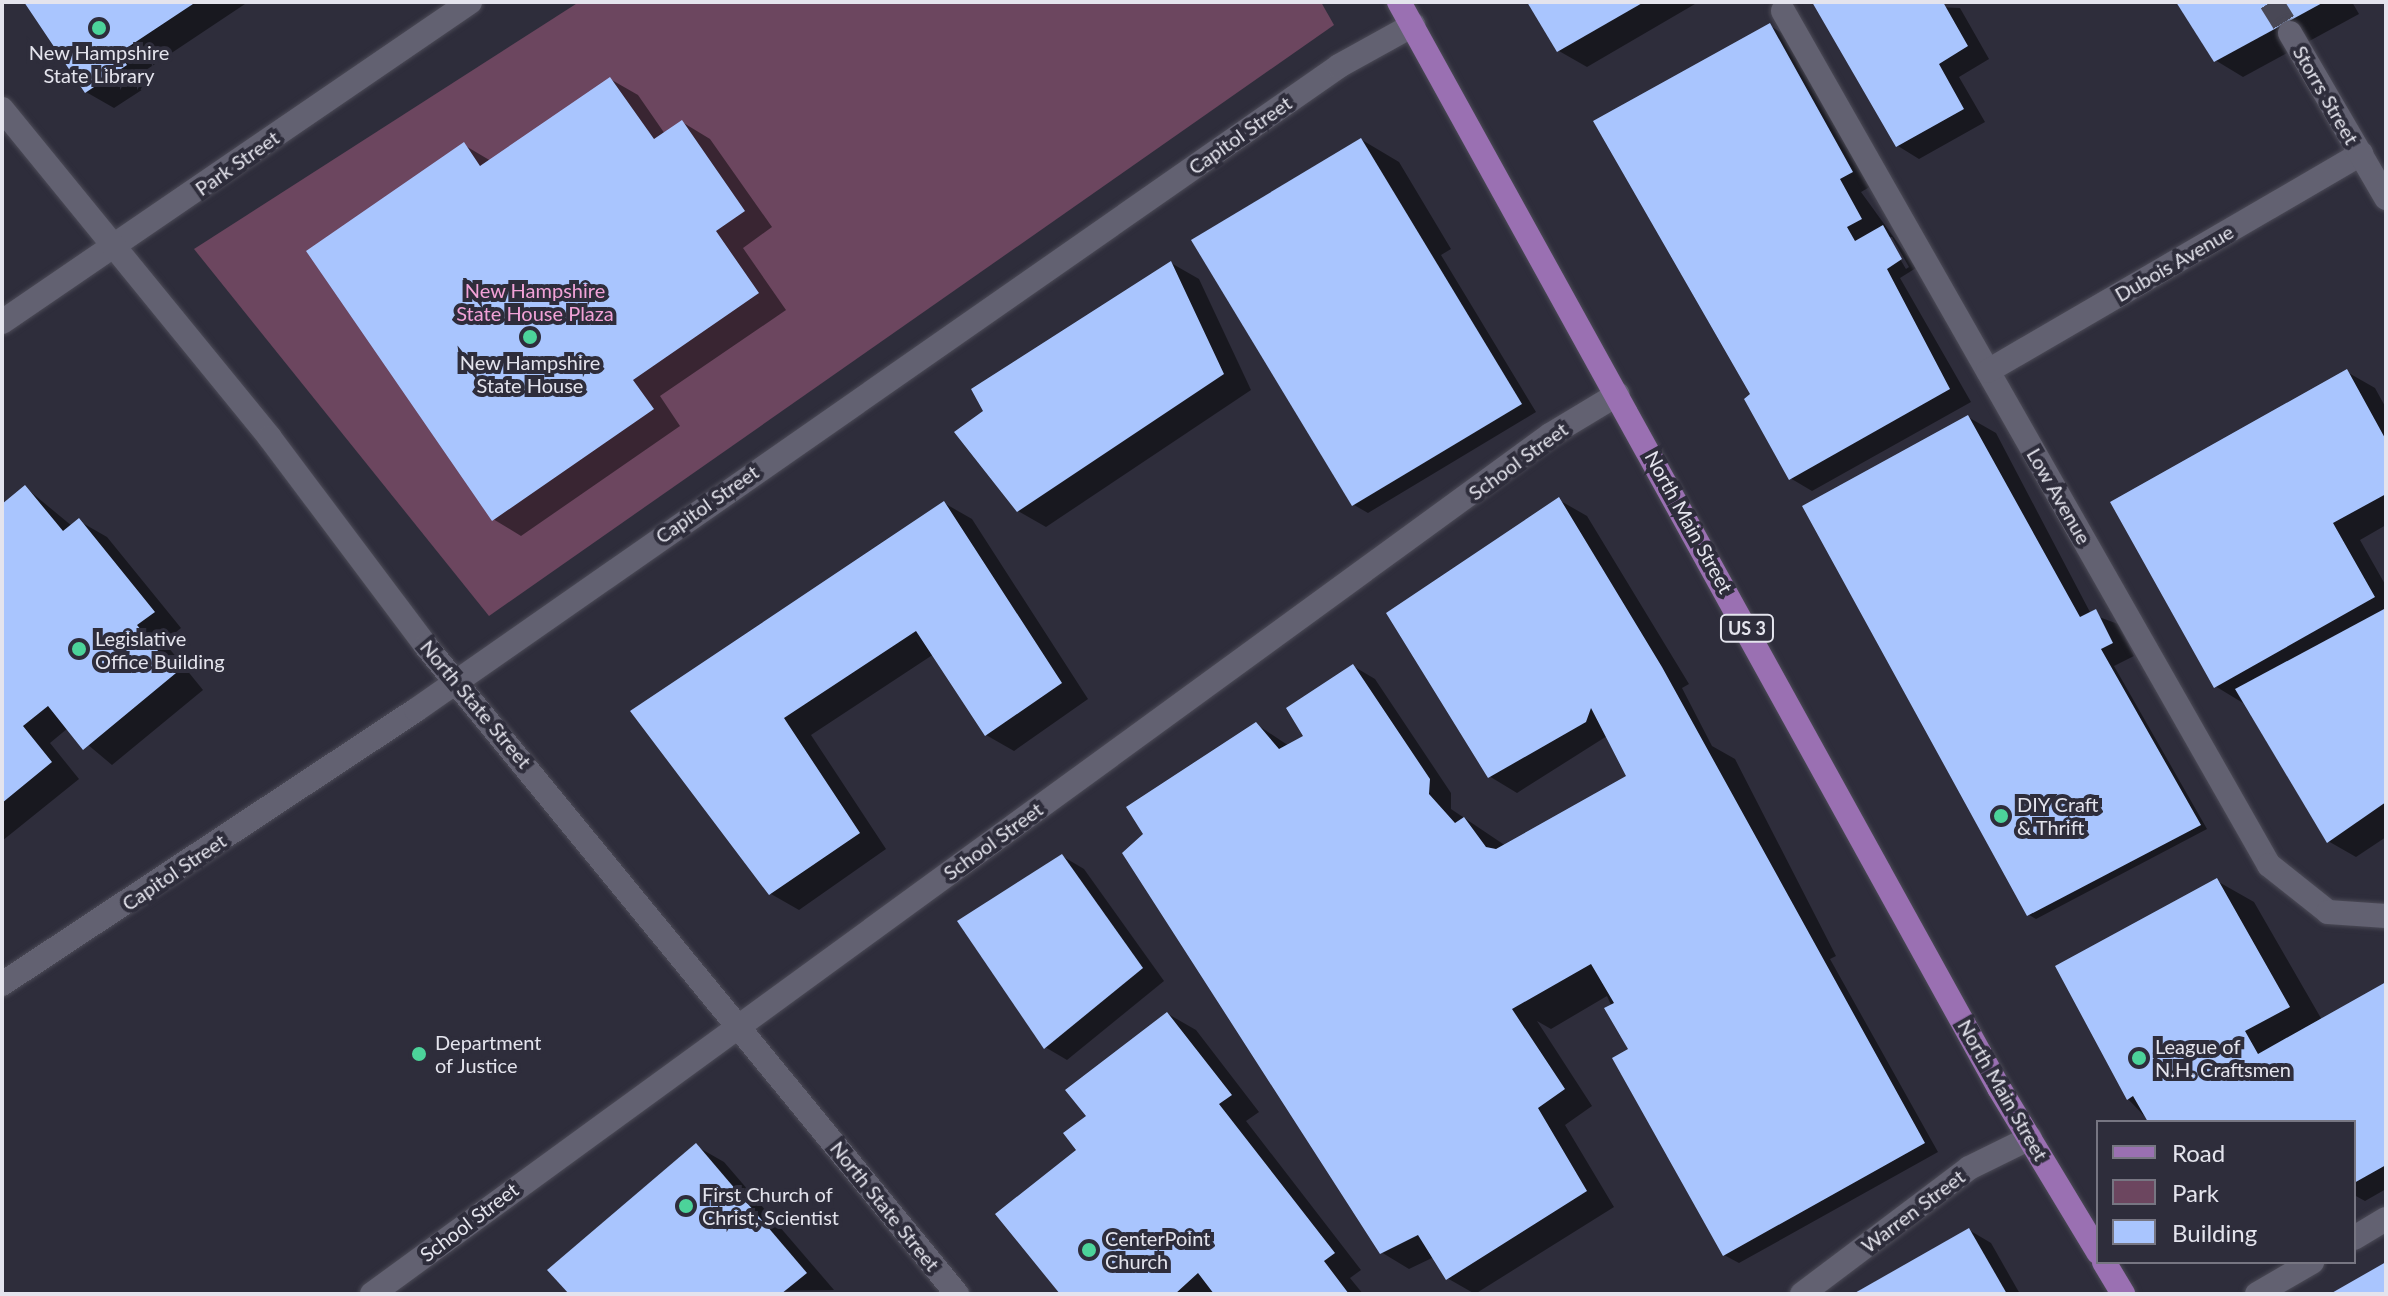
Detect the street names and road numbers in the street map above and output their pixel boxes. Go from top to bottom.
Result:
street label: Storrs Street [2288,41,2364,149]
street label: Capitol Street [1184,91,1296,179]
street label: Park Street [190,125,284,201]
street label: Dubois Avenue [2110,219,2238,307]
street label: School Street [1464,417,1572,505]
street label: Low Avenue [2022,443,2096,549]
street label: North Main Street [1640,447,1738,597]
street label: Capitol Street [651,460,763,548]
road number: US 3 [1719,614,1775,642]
street label: North State Street [415,635,537,773]
street label: School Street [939,797,1047,885]
street label: Capitol Street [117,828,231,916]
street label: North Main Street [1953,1015,2053,1165]
street label: North State Street [825,1136,945,1276]
street label: Warren Street [1857,1164,1969,1258]
street label: School Street [415,1177,523,1267]

